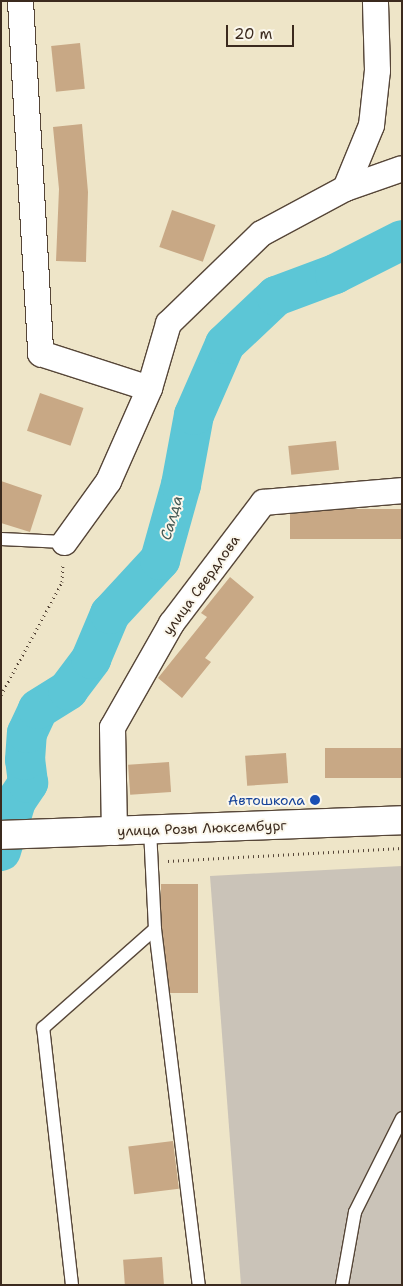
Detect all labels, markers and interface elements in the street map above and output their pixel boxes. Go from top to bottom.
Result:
scale bar [228,15,296,47]
text: 20 m [234,24,273,44]
water label: Салда [157,494,187,542]
street label: улица Свердлова [159,532,243,638]
place label: Автошкола [228,792,305,808]
marker: Автошкола [309,794,321,806]
street label: улица Розы Люксембург [117,817,287,839]

